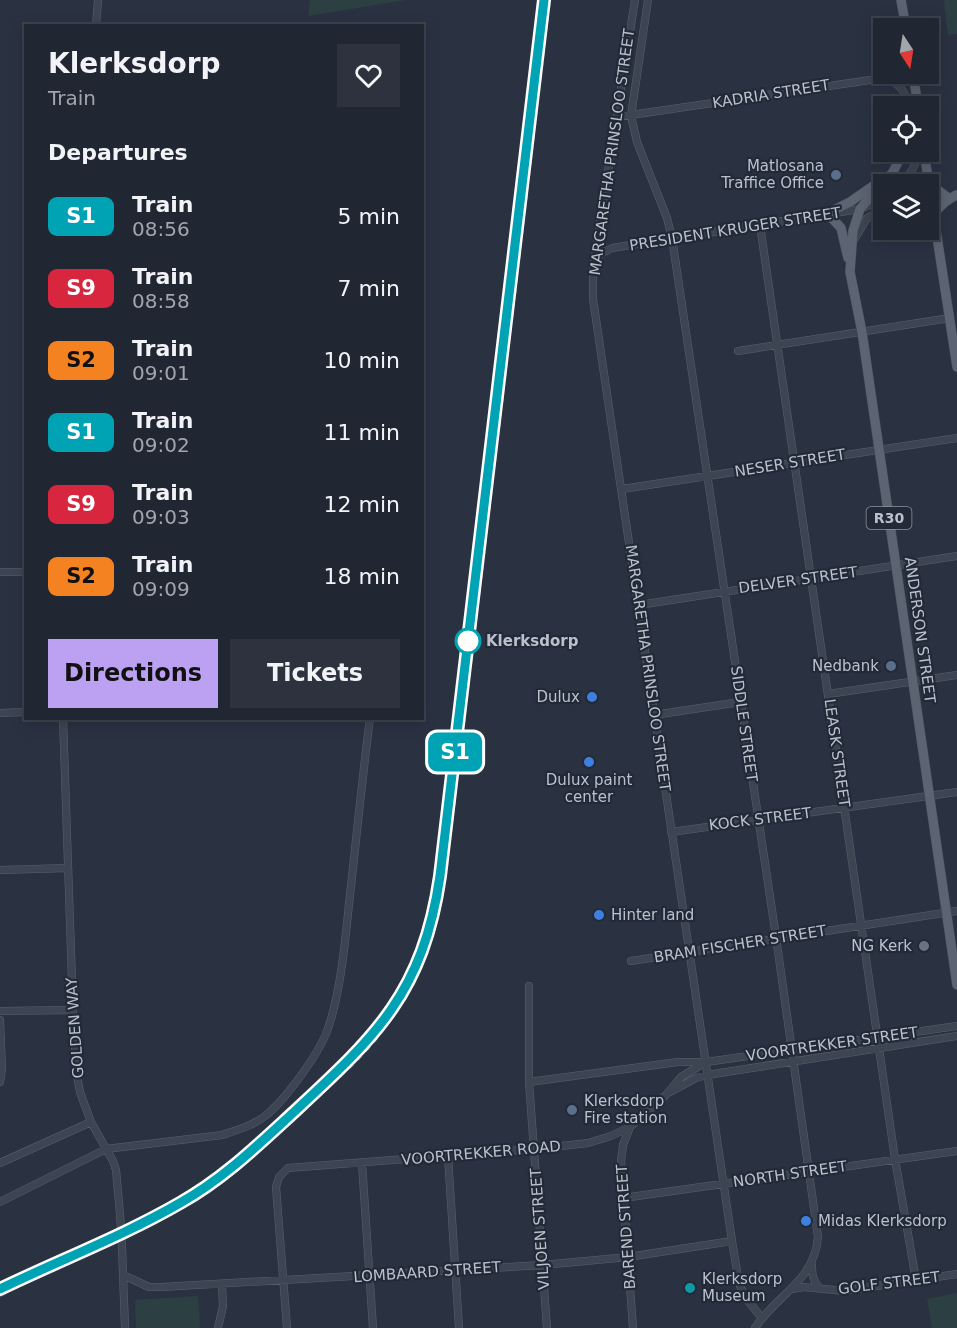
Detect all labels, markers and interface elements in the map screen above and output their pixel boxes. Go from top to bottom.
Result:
north arrow [873,18,939,84]
map controls [873,18,939,240]
street label: MARGARETHA PRINSLOO STREET [586,27,638,277]
button: heart [337,44,400,107]
text: Klerksdorp [48,47,221,80]
street label: KADRIA STREET [711,76,832,112]
text: Train [48,86,96,110]
button: locate [873,96,939,162]
text: Departures [48,140,188,165]
place label: Matlosana Traffice Office [720,157,824,192]
marker: Matlosana Traffice Office [829,168,843,182]
button: layers [873,174,939,240]
text: Train [132,192,194,217]
street label: PRESIDENT KRUGER STREET [628,203,843,255]
text: S1 [66,204,96,228]
text: 5 min [338,204,400,229]
text: 08:56 [132,217,190,241]
text: Train [132,264,194,289]
text: S9 [66,276,96,300]
text: 7 min [338,276,400,301]
text: 08:58 [132,289,190,313]
text: Train [132,336,194,361]
text: S2 [66,348,96,372]
text: 10 min [324,348,400,373]
text: 09:01 [132,361,190,385]
text: Train [132,408,194,433]
text: S1 [66,420,96,444]
text: 11 min [324,420,400,445]
text: 09:02 [132,433,190,457]
street label: NESER STREET [733,445,848,481]
text: Train [132,480,194,505]
text: S9 [66,492,96,516]
text: 12 min [324,492,400,517]
text: 09:03 [132,505,190,529]
road number: R30 [866,507,912,529]
street label: MARGARETHA PRINSLOO STREET [622,543,674,793]
text: Train [132,552,194,577]
street label: ANDERSON STREET [901,556,939,705]
street label: DELVER STREET [737,563,859,597]
text: S2 [66,564,96,588]
text: 18 min [324,564,400,589]
text: 09:09 [132,577,190,601]
marker: Klerksdorp [455,628,481,654]
place label: Klerksdorp [486,632,579,650]
button: Directions [48,639,218,708]
button: Tickets [230,639,400,708]
place label: Nedbank [812,657,879,675]
marker: Nedbank [884,659,898,673]
street label: SIDDLE STREET [727,665,761,784]
place label: Dulux [536,688,580,706]
marker: Dulux [585,690,599,704]
street label: LEASK STREET [820,698,854,809]
line badge: S1 [428,732,482,771]
text: S1 [440,740,470,764]
marker: Dulux paint center [582,755,596,769]
place label: Dulux paint center [546,771,632,806]
street label: KOCK STREET [708,804,813,834]
place label: Hinter land [611,906,694,924]
marker: Hinter land [592,908,606,922]
street label: BRAM FISCHER STREET [653,921,828,967]
place label: NG Kerk [851,937,912,955]
marker: NG Kerk [917,939,931,953]
street label: GOLDEN WAY [62,976,88,1079]
street label: VOORTREKKER STREET [745,1023,920,1065]
place label: Klerksdorp Fire station [584,1092,667,1127]
marker: Klerksdorp Fire station [565,1103,579,1117]
street label: VOORTREKKER ROAD [400,1137,562,1169]
street label: NORTH STREET [732,1157,849,1191]
street label: BAREND STREET [613,1163,639,1290]
street label: VILJOEN STREET [527,1167,553,1290]
place label: Midas Klerksdorp [818,1212,947,1230]
marker: Midas Klerksdorp [799,1214,813,1228]
street label: LOMBAARD STREET [353,1258,502,1286]
street label: GOLF STREET [837,1268,942,1298]
place label: Klerksdorp Museum [702,1270,782,1305]
marker: Klerksdorp Museum [683,1281,697,1295]

